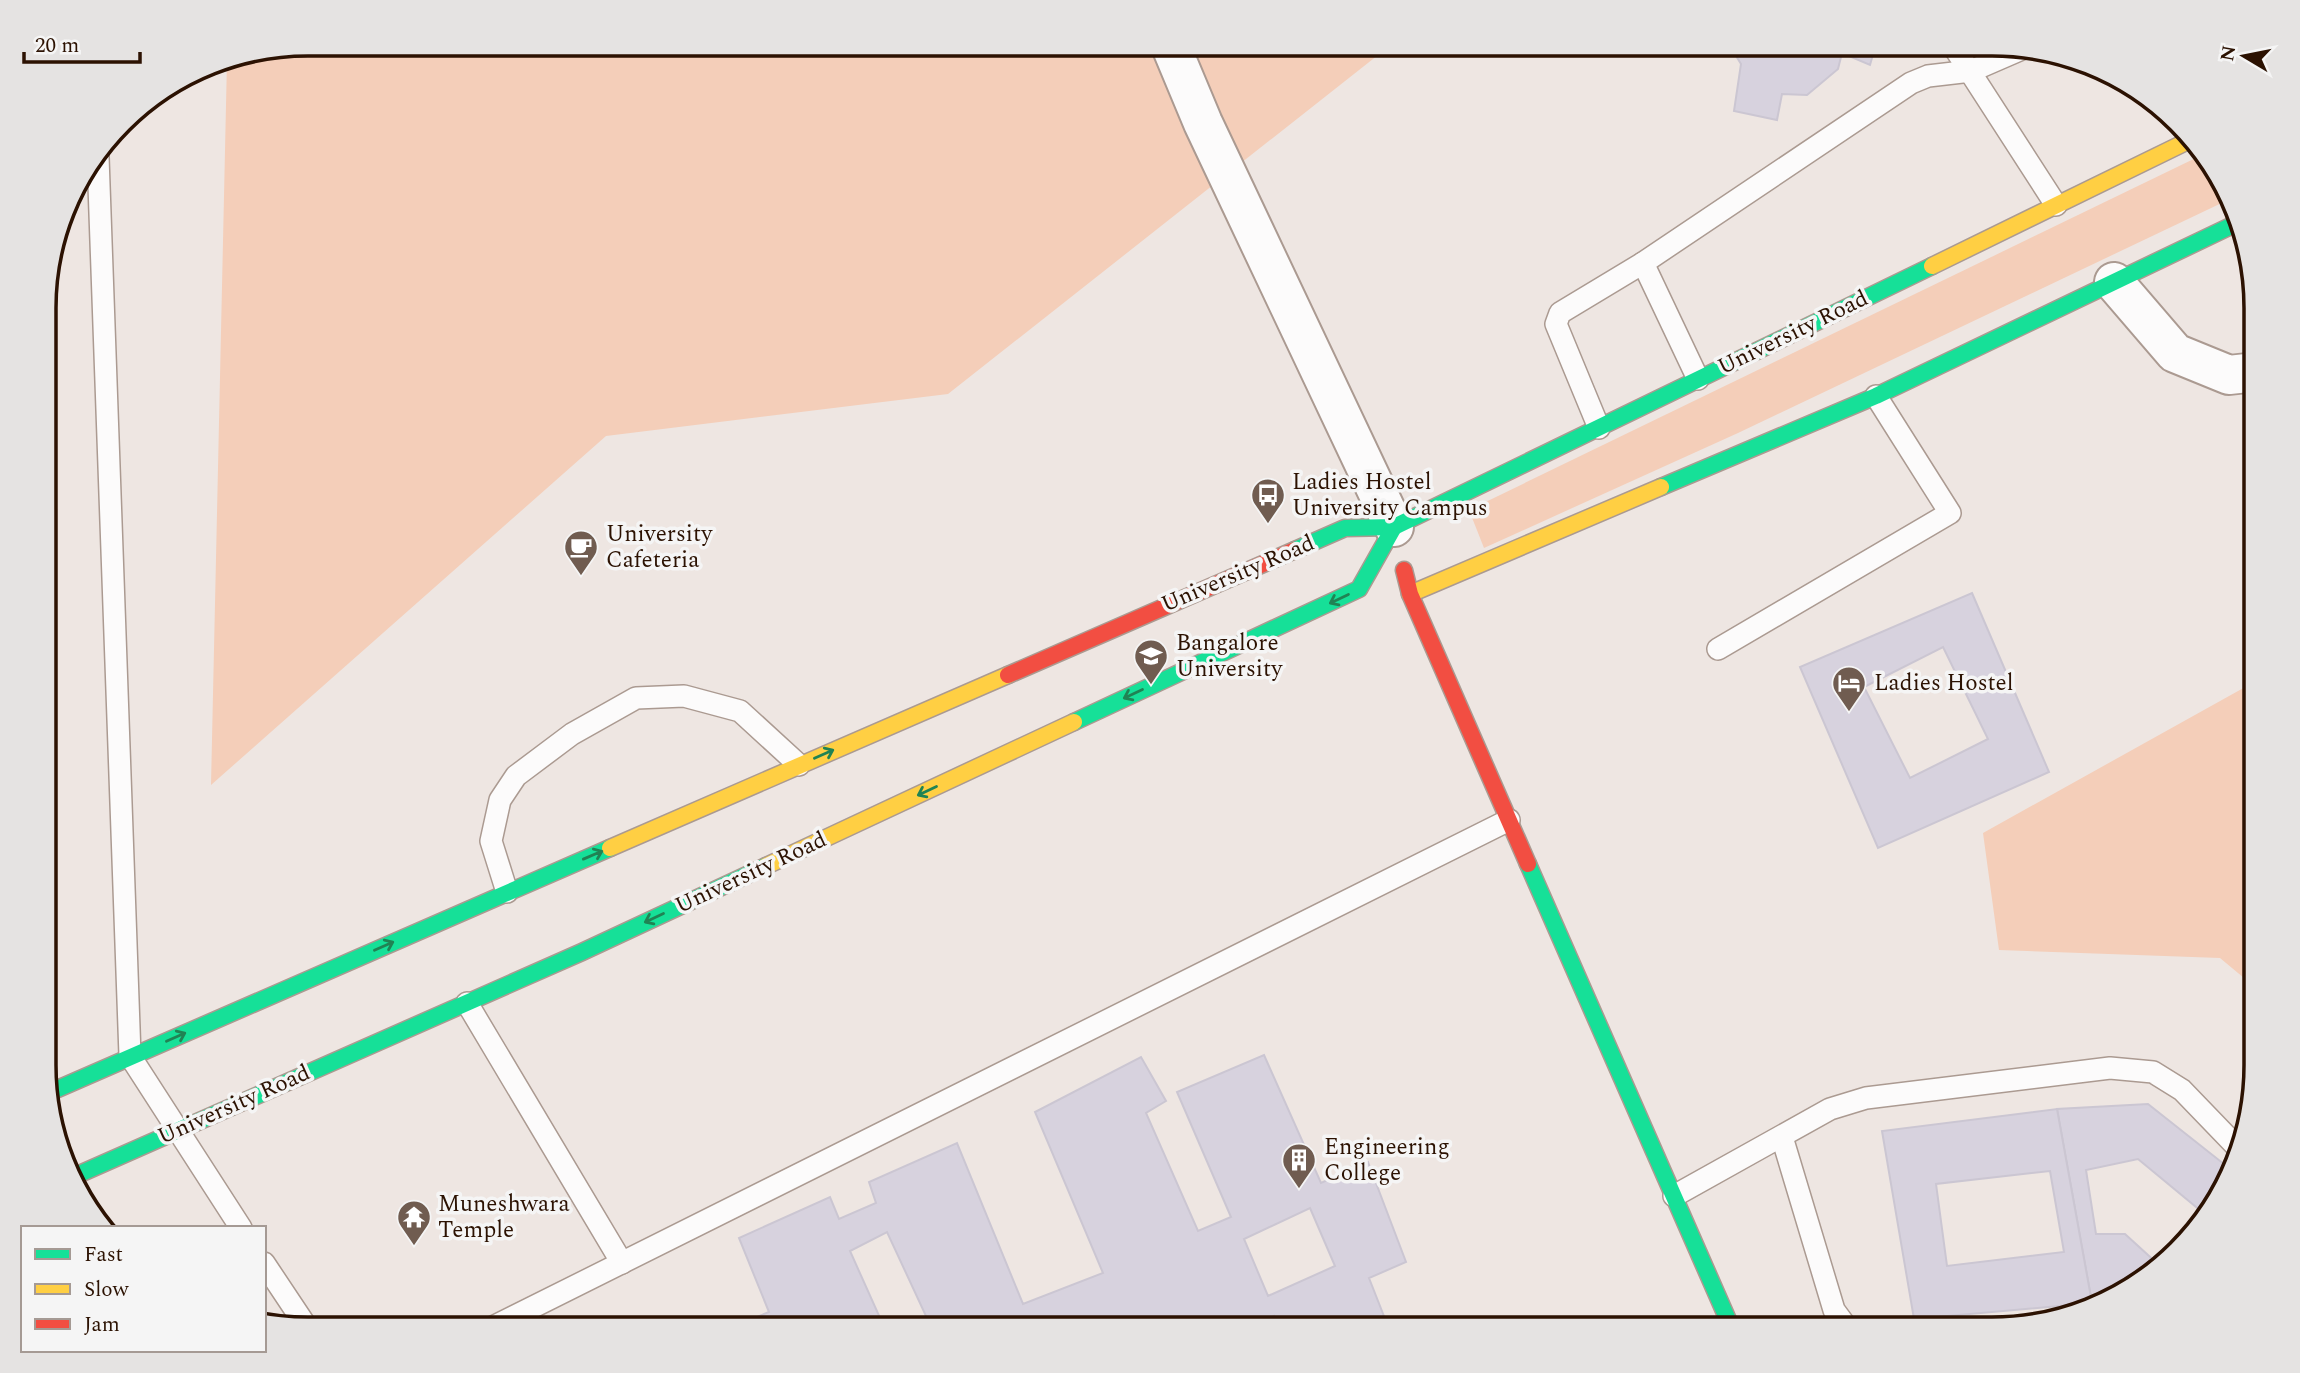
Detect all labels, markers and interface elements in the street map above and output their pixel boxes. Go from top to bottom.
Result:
scale bar [24,21,140,65]
north arrow [2209,21,2279,91]
text: 20 m [35,30,79,62]
text: N [2213,43,2244,63]
street label: University Road [1712,281,1874,385]
place label: Ladies Hostel University Campus [1292,465,1488,526]
bus stop icon: Ladies Hostel University Campus [1249,476,1287,525]
place label: University Cafeteria [606,517,713,578]
street label: University Road [1156,526,1320,622]
cafe icon: University Cafeteria [562,528,600,577]
one-way arrow [1329,592,1350,606]
place label: Bangalore University [1176,626,1283,687]
school or university icon: Bangalore University [1132,637,1170,686]
hotel icon: Ladies Hostel [1830,664,1868,713]
place label: Ladies Hostel [1874,666,2013,701]
one-way arrow [1123,688,1144,702]
one-way arrow [813,747,834,760]
one-way arrow [917,784,938,798]
street label: University Road [669,822,833,923]
one-way arrow [581,848,603,861]
one-way arrow [644,912,665,925]
one-way arrow [373,938,394,951]
one-way arrow [164,1029,186,1042]
street label: University Road [152,1056,316,1154]
place label: Engineering College [1324,1130,1450,1191]
building icon: Engineering College [1280,1141,1318,1190]
place label: Muneshwara Temple [438,1187,570,1248]
temple icon: Muneshwara Temple [395,1198,433,1247]
legend [21,1226,266,1352]
text: Fast [84,1239,123,1271]
text: Slow [84,1274,130,1306]
text: Jam [84,1309,120,1341]

